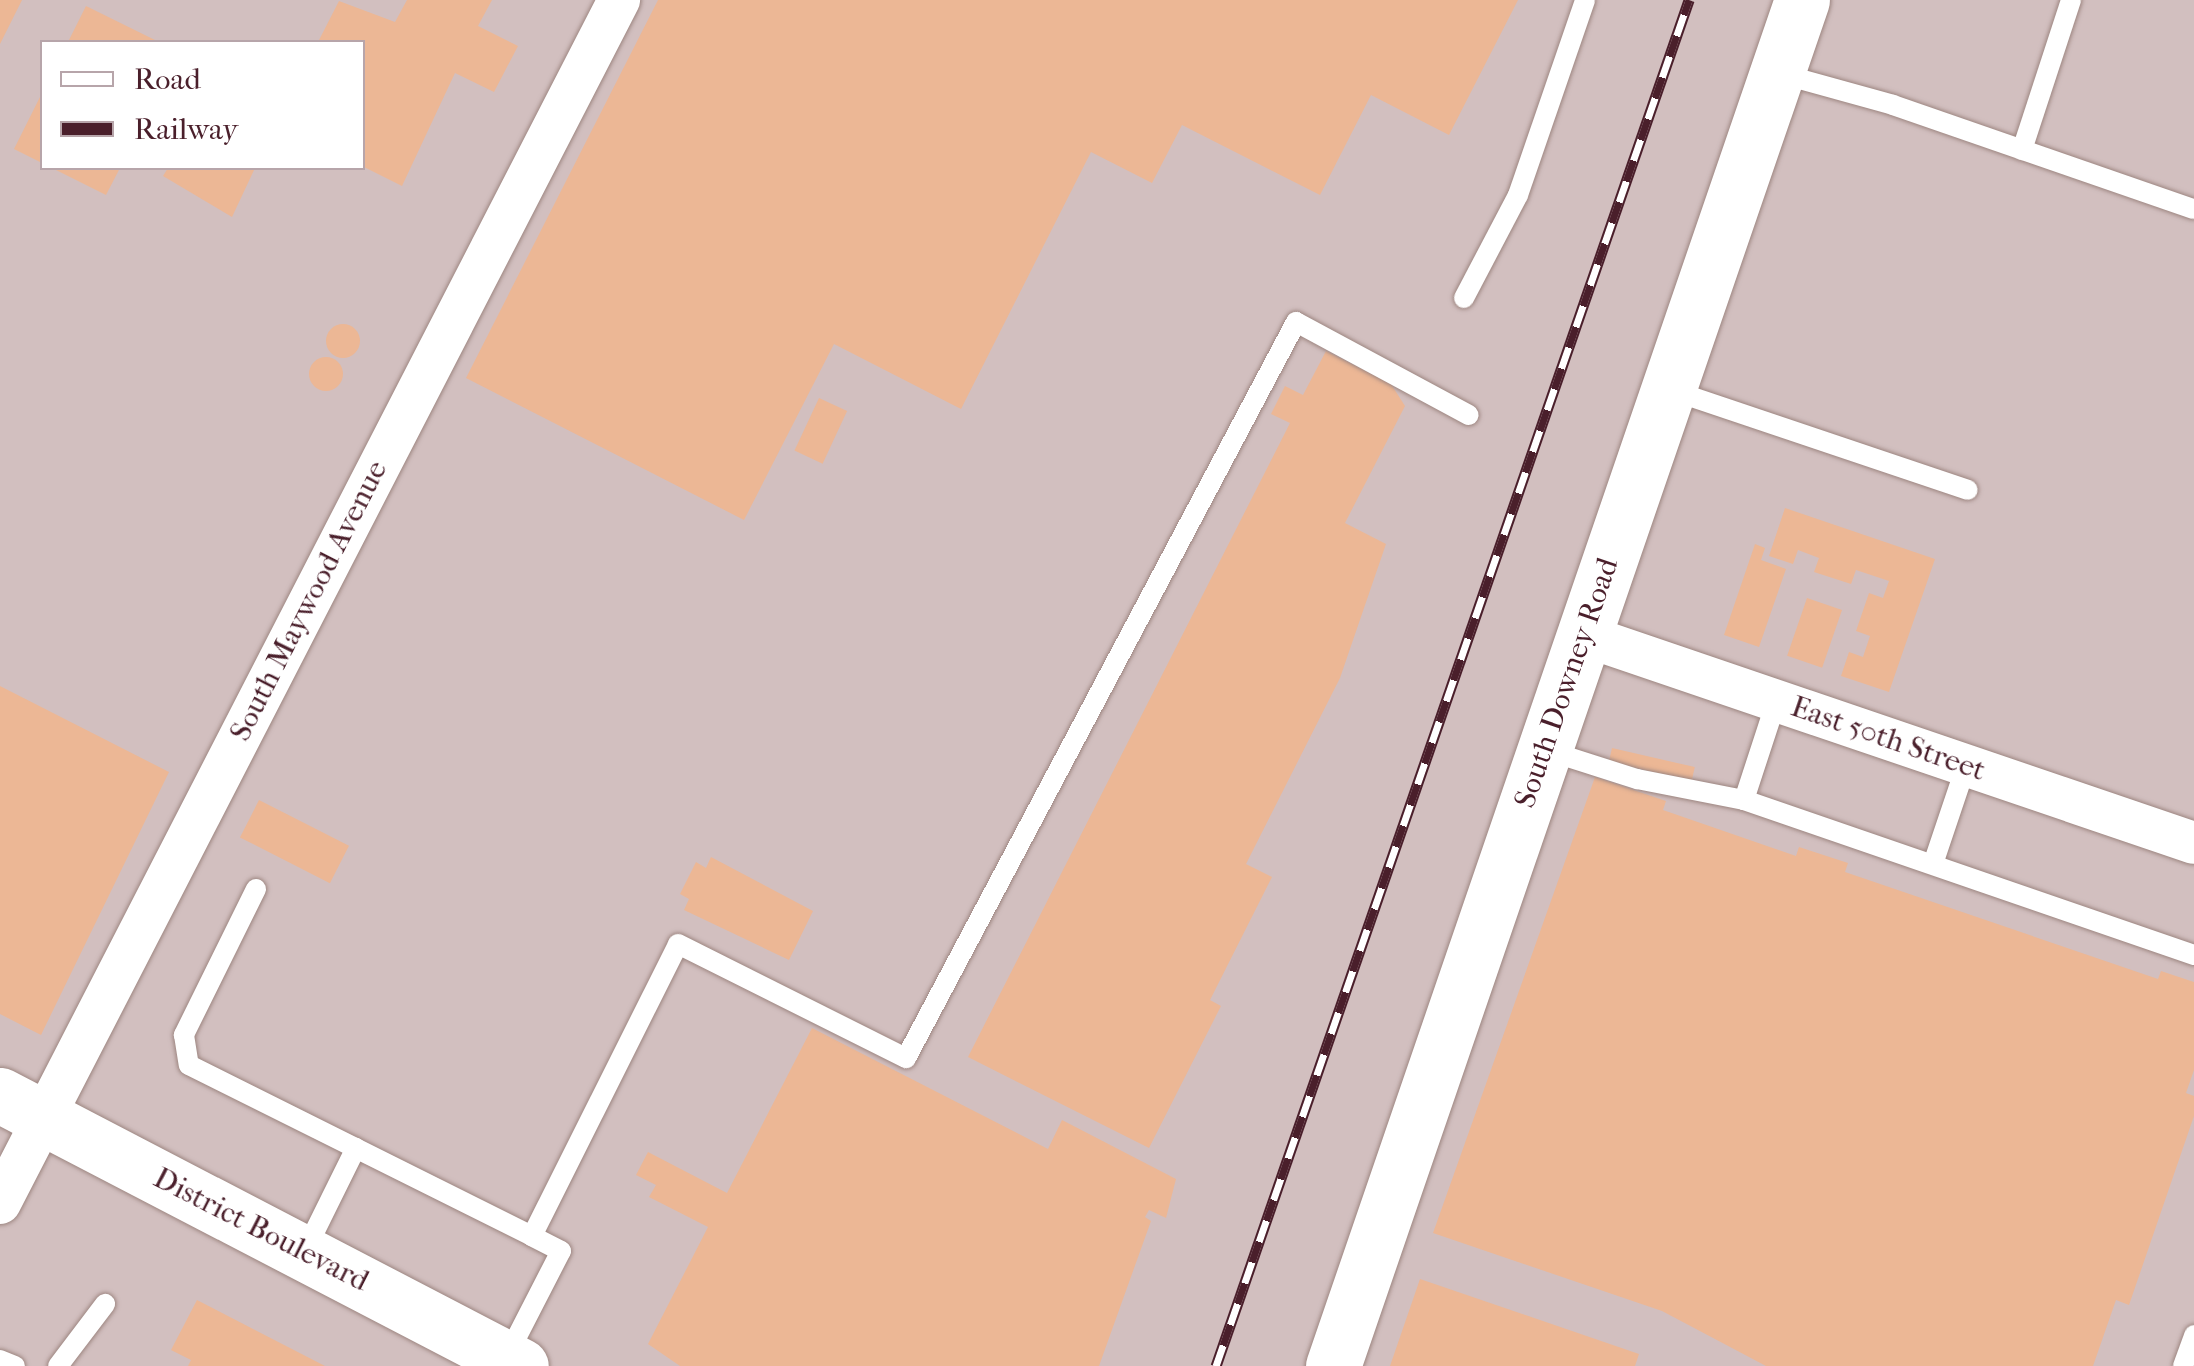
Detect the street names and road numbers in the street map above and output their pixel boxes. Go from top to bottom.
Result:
street label: South Maywood Avenue [223,455,395,747]
street label: South Downey Road [1507,553,1627,813]
street label: East 50th Street [1786,689,1990,789]
street label: District Boulevard [147,1160,375,1300]

